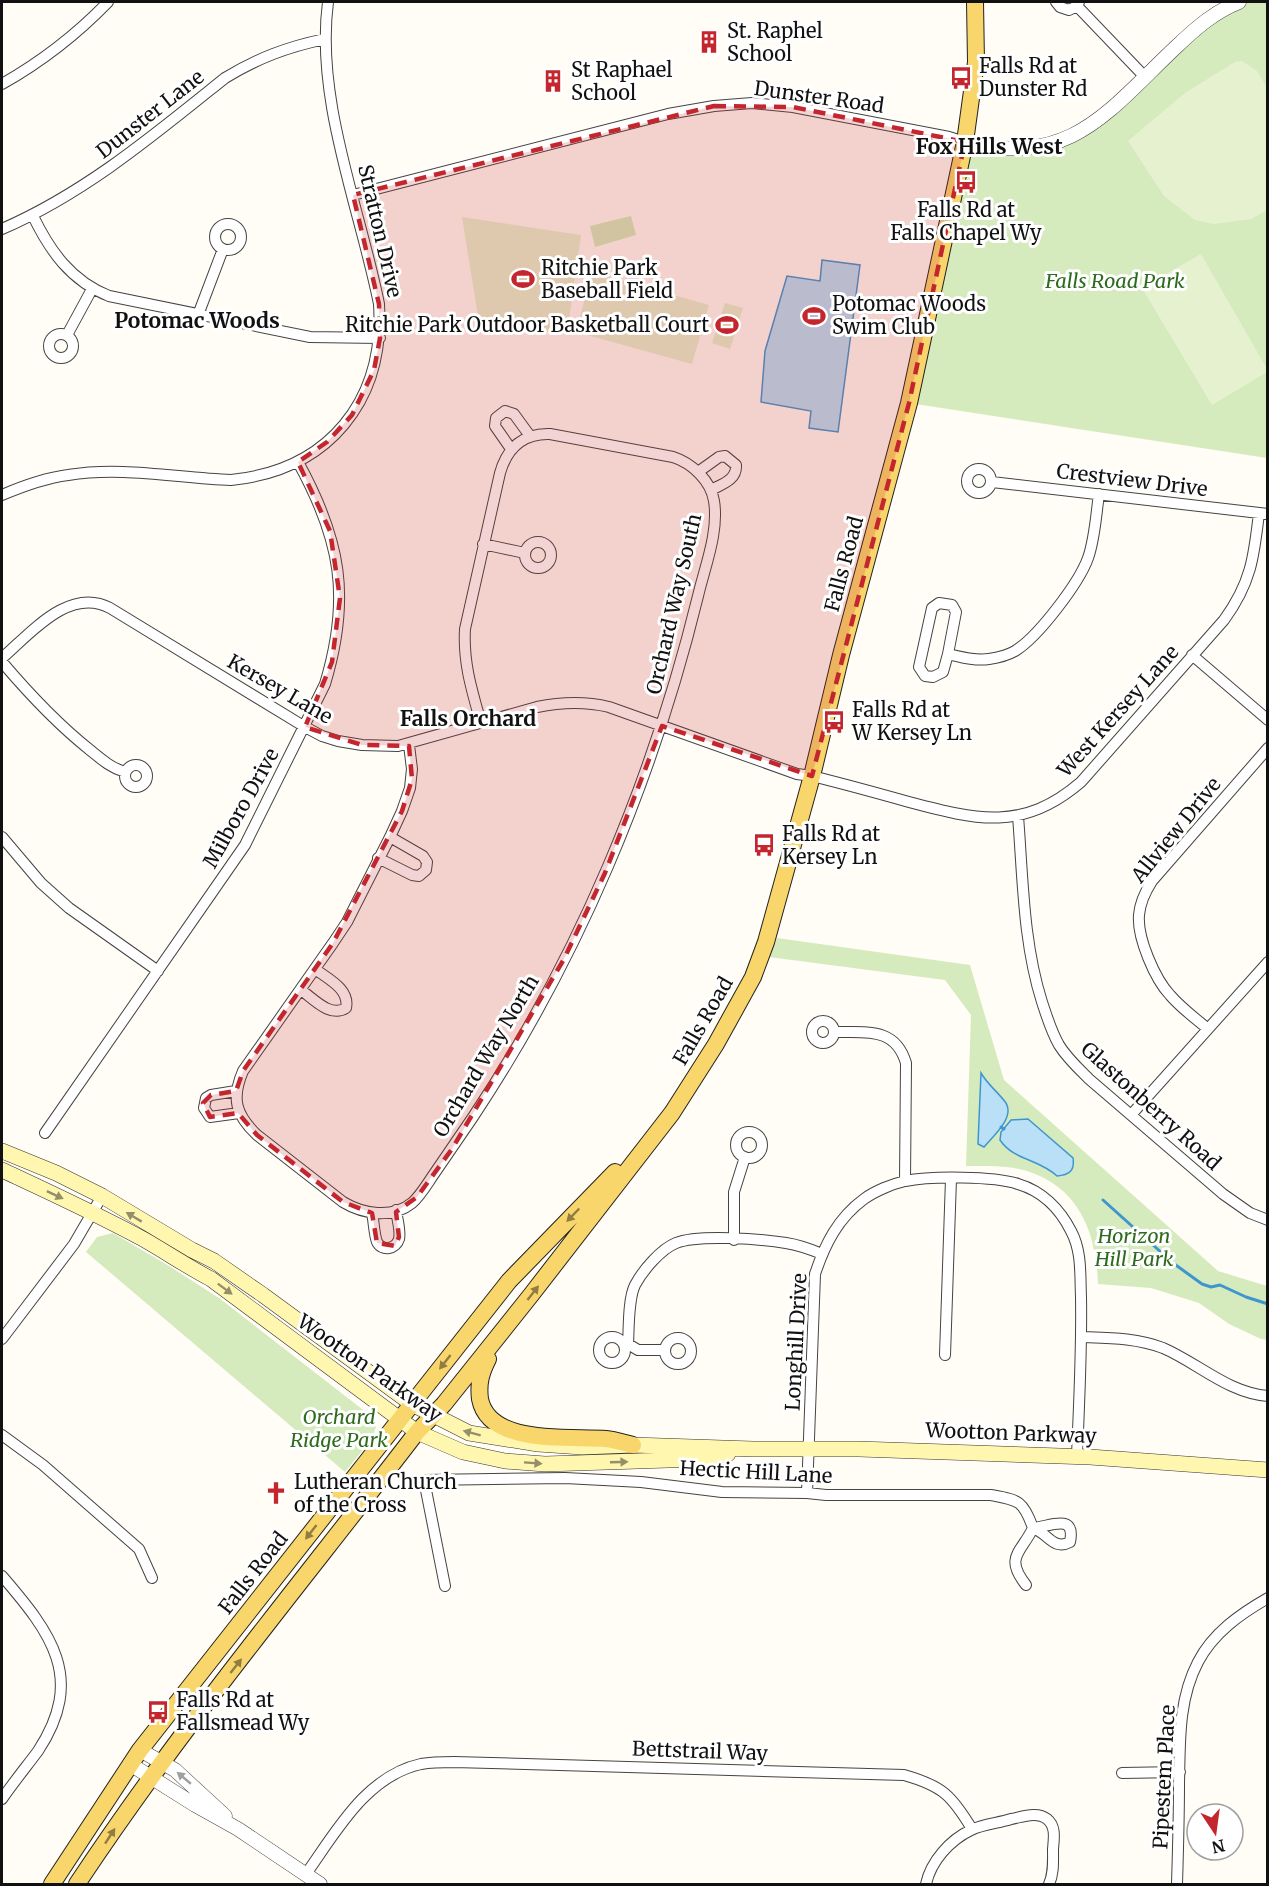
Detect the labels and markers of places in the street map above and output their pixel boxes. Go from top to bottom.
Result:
place label: St. Raphel School [727,18,823,66]
building icon: St. Raphel School [696,29,722,55]
place label: Falls Rd at Dunster Rd [979,53,1087,101]
place label: St Raphael School [571,57,672,105]
bus stop icon: Falls Rd at Dunster Rd [948,65,974,91]
building icon: St Raphael School [540,68,566,94]
bus stop icon: Falls Rd at Falls Chapel Wy [953,169,979,195]
place label: Falls Rd at Falls Chapel Wy [890,197,1042,245]
place label: Ritchie Park Baseball Field [541,255,673,303]
sports icon: Ritchie Park Baseball Field [510,266,536,292]
place label: Potomac Woods Swim Club [832,291,986,339]
sports icon: Potomac Woods Swim Club [801,303,827,329]
place label: Ritchie Park Outdoor Basketball Court [345,312,709,337]
sports icon: Ritchie Park Outdoor Basketball Court [714,312,740,338]
place label: Falls Rd at W Kersey Ln [851,697,972,745]
bus stop icon: Falls Rd at W Kersey Ln [821,709,847,735]
place label: Falls Rd at Kersey Ln [782,821,880,869]
bus stop icon: Falls Rd at Kersey Ln [751,832,777,858]
place label: Lutheran Church of the Cross [294,1469,457,1517]
church icon: Lutheran Church of the Cross [263,1480,289,1506]
place label: Falls Rd at Fallsmead Wy [176,1687,310,1735]
bus stop icon: Falls Rd at Fallsmead Wy [145,1699,171,1725]

